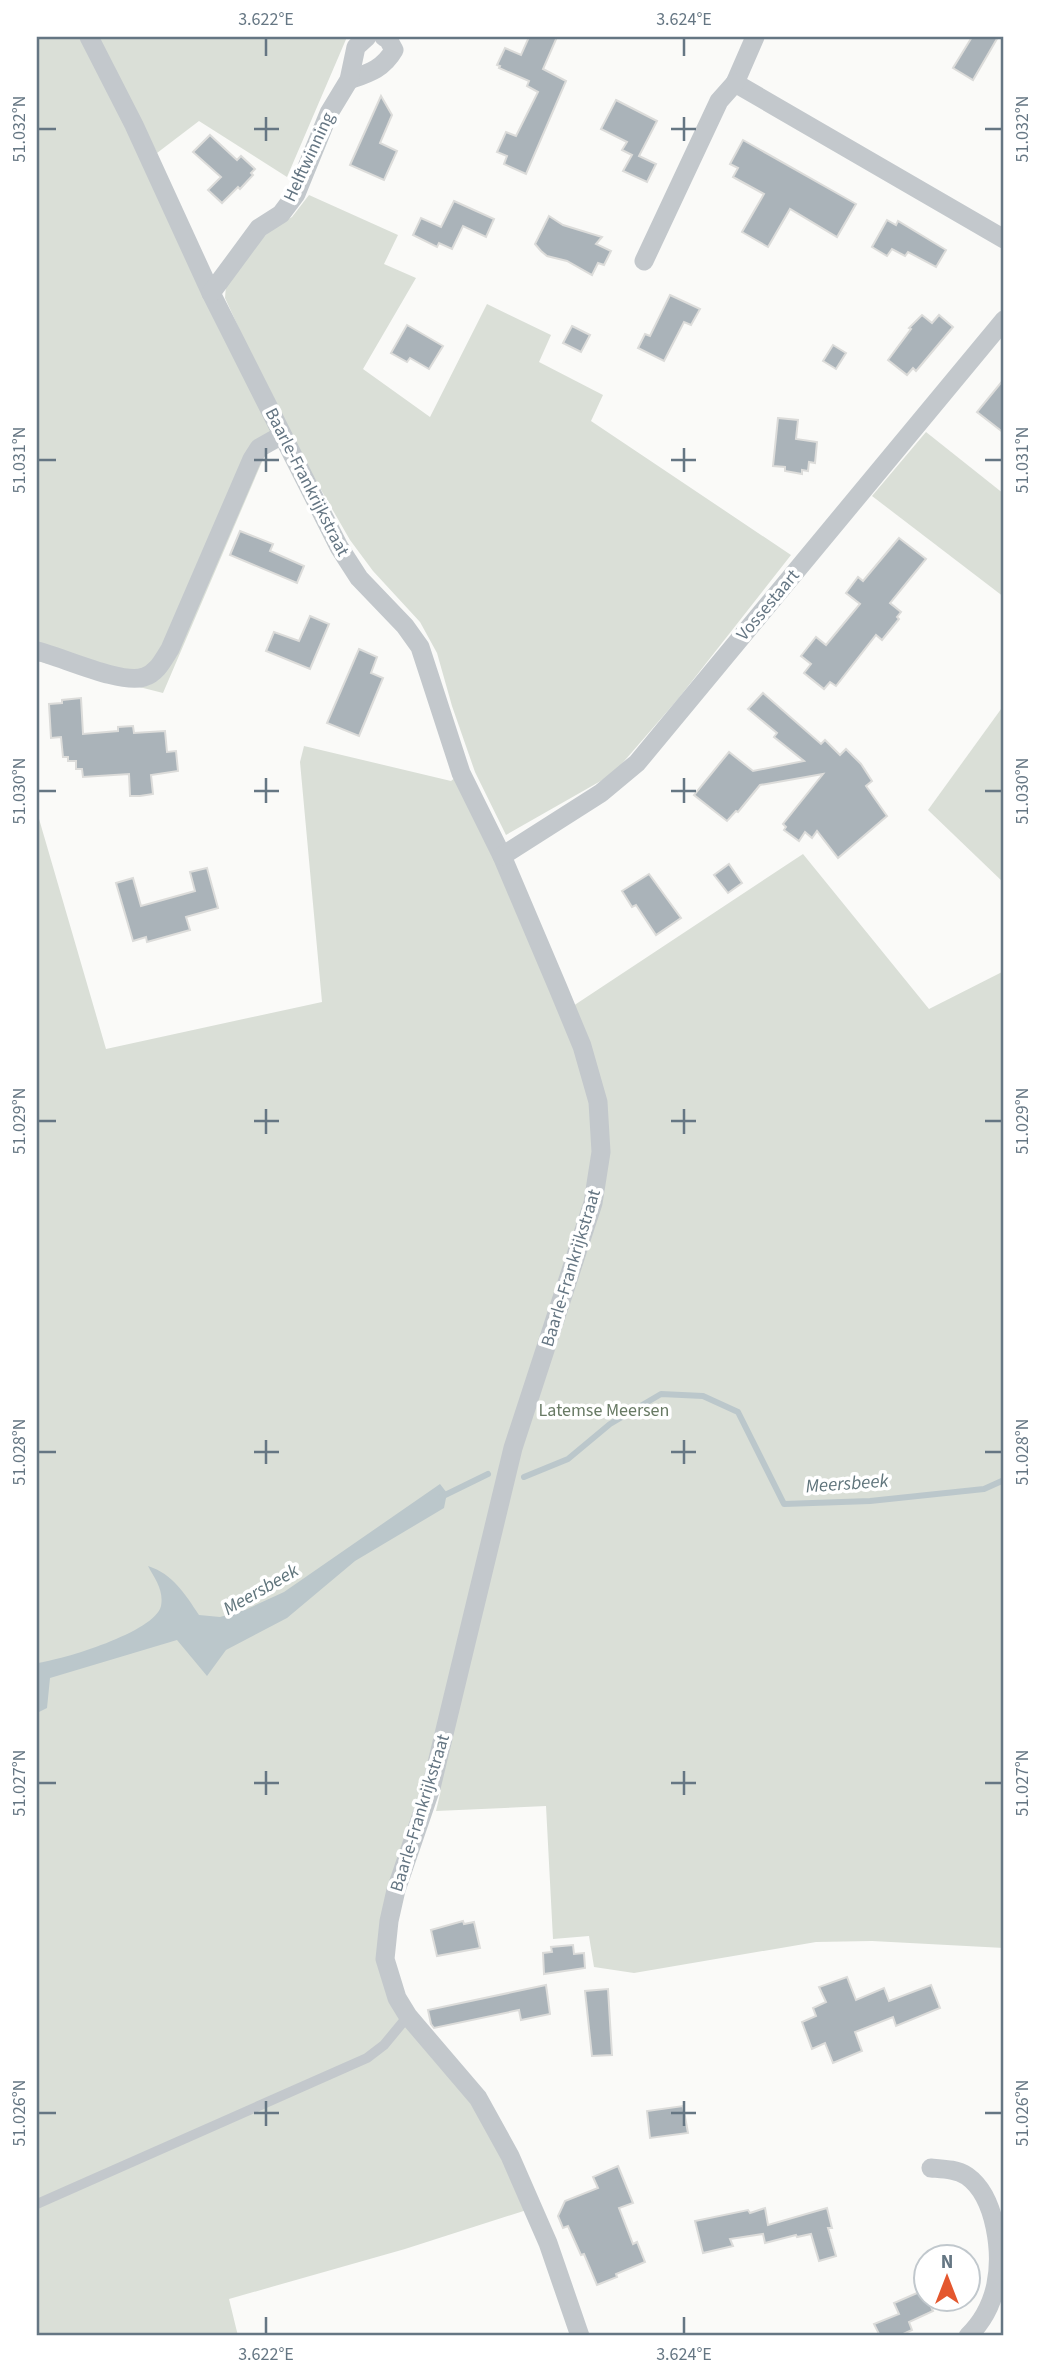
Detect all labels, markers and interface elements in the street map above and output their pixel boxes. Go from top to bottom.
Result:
text: 3.622°E [238,7,294,32]
text: 3.624°E [656,7,712,32]
text: 51.032°N [7,96,32,162]
text: 51.032°N [1010,96,1035,162]
street label: Helftwinning [277,108,341,206]
street label: Baarle-Frankrijkstraat [259,403,355,561]
text: 51.031°N [7,427,32,493]
text: 51.031°N [1010,427,1035,493]
street label: Vossestaart [731,564,805,646]
text: 51.030°N [7,758,32,824]
text: 51.030°N [1010,758,1035,824]
text: 51.029°N [7,1088,32,1154]
text: 51.029°N [1010,1088,1035,1154]
street label: Baarle-Frankrijkstraat [535,1186,607,1350]
park label: Latemse Meersen [539,1398,669,1423]
text: 51.028°N [7,1419,32,1485]
text: 51.028°N [1010,1419,1035,1485]
water label: Meersbeek [805,1468,890,1500]
water label: Meersbeek [218,1557,305,1622]
street label: Baarle-Frankrijkstraat [384,1731,456,1895]
text: 51.027°N [7,1750,32,1816]
text: 51.027°N [1010,1750,1035,1816]
text: 51.026°N [7,2080,32,2146]
text: 51.026°N [1010,2080,1035,2146]
north arrow [912,2244,982,2314]
text: N [941,2249,953,2276]
text: 3.622°E [238,2342,294,2367]
text: 3.624°E [656,2342,712,2367]

